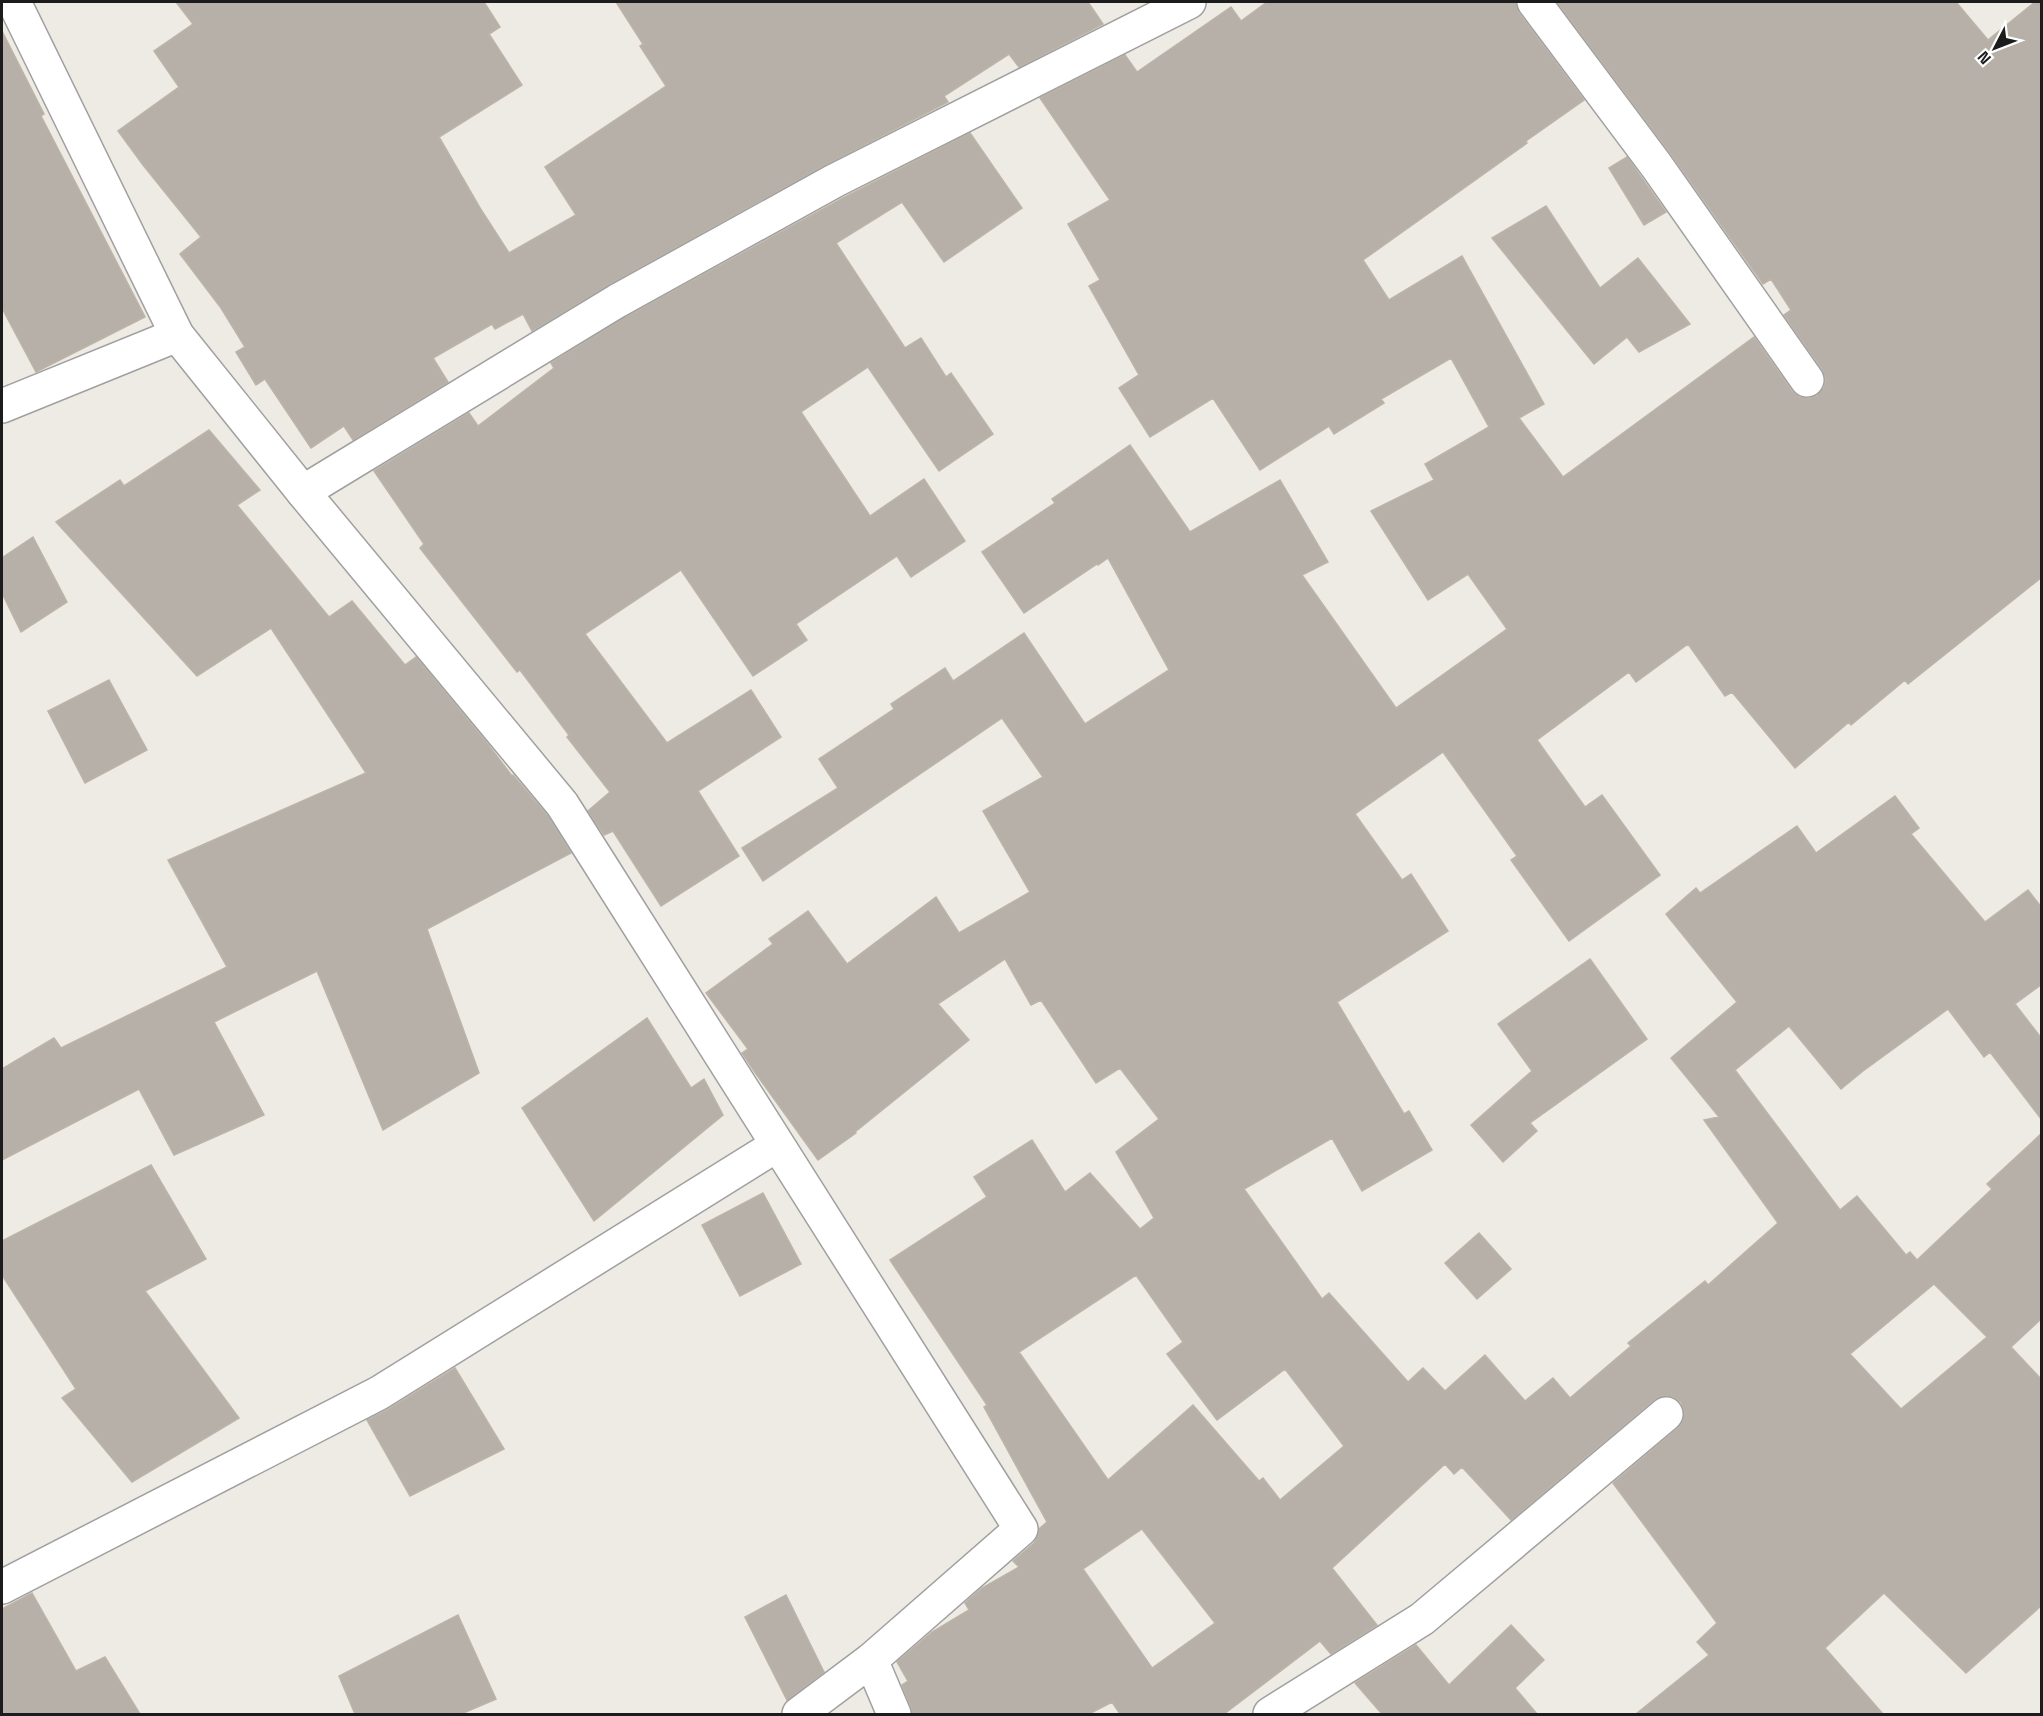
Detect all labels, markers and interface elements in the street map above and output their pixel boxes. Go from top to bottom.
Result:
north arrow [1965,18,2025,78]
text: N [1973,47,1996,69]

